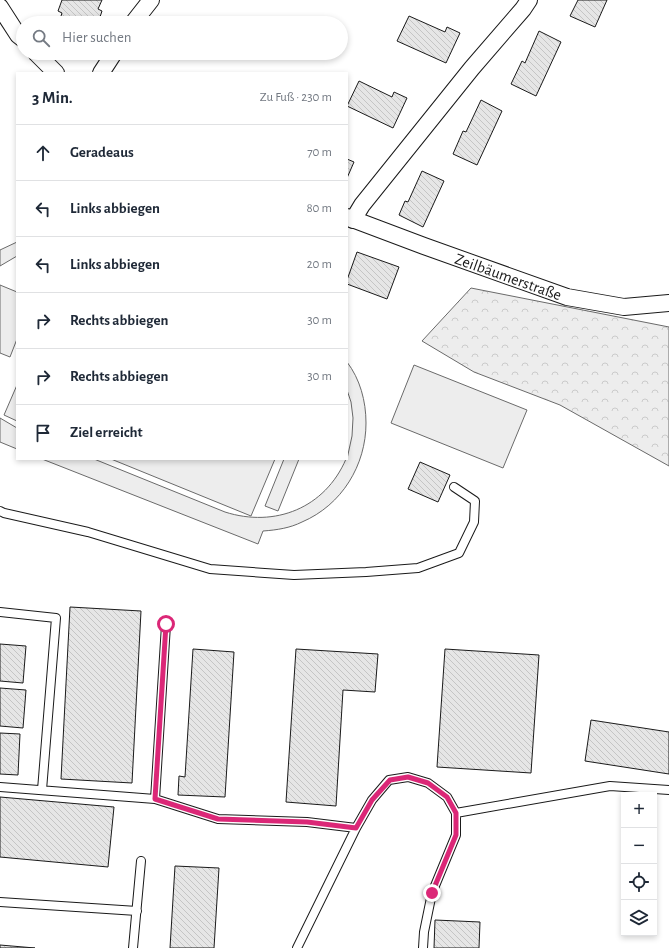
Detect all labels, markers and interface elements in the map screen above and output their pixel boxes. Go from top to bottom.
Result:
search box [16,16,348,60]
icon: search [30,27,52,49]
text: Hier suchen [62,30,132,45]
text: 3 Min. [32,89,73,106]
text: Zu Fuß · 230 m [260,91,332,104]
icon: ahead [32,142,54,164]
text: Geradeaus [70,145,134,160]
text: 70 m [307,146,332,159]
icon: left [32,198,54,220]
text: Links abbiegen [70,201,160,216]
text: 80 m [306,202,332,215]
street label: Zeilbäumerstraße [453,251,564,303]
icon: left [32,254,54,276]
text: Links abbiegen [70,257,160,272]
text: 20 m [307,258,332,271]
icon: right [32,310,54,332]
text: Rechts abbiegen [70,313,168,328]
text: 30 m [307,314,332,327]
icon: right [32,366,54,388]
text: Rechts abbiegen [70,369,168,384]
text: 30 m [307,370,332,383]
icon: arrive [32,422,54,444]
text: Ziel erreicht [70,425,143,440]
route start [157,615,175,633]
map controls [621,792,657,936]
button: + [621,792,657,828]
button: − [621,828,657,864]
button: locate [621,864,657,900]
route end [423,884,441,902]
button: layers [621,900,657,936]

